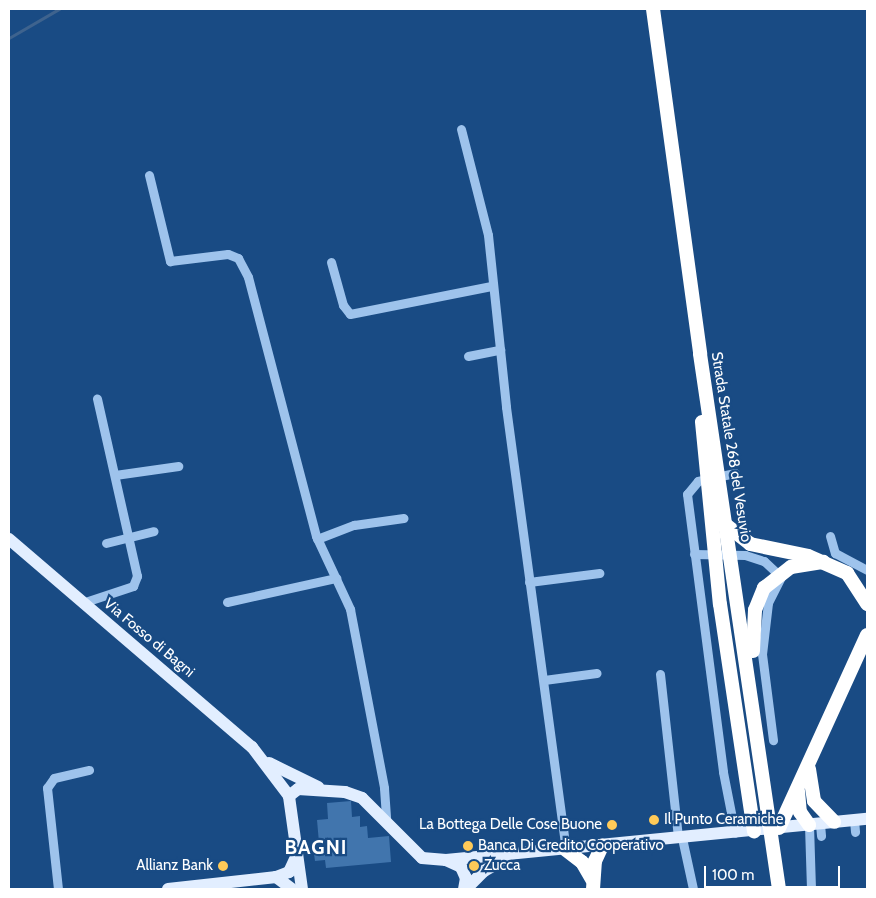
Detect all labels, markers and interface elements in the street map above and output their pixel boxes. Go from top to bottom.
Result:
street label: Strada Statale 268 del Vesuvio [707,351,755,543]
street label: Via Fosso di Bagni [100,595,198,681]
place label: Il Punto Ceramiche [664,811,783,829]
marker: Il Punto Ceramiche [648,814,660,826]
place label: La Bottega Delle Cose Buone [419,816,602,834]
marker: La Bottega Delle Cose Buone [606,819,618,831]
district label: BAGNI [284,835,348,859]
place label: Banca Di Credito Cooperativo [478,837,664,855]
marker: Banca Di Credito Cooperativo [462,840,474,852]
scale bar [706,856,842,888]
place label: Allianz Bank [136,857,213,875]
place label: Zucca [484,857,520,875]
marker: Allianz Bank [217,860,229,872]
marker: Zucca [468,860,480,872]
text: 100 m [712,866,754,884]

